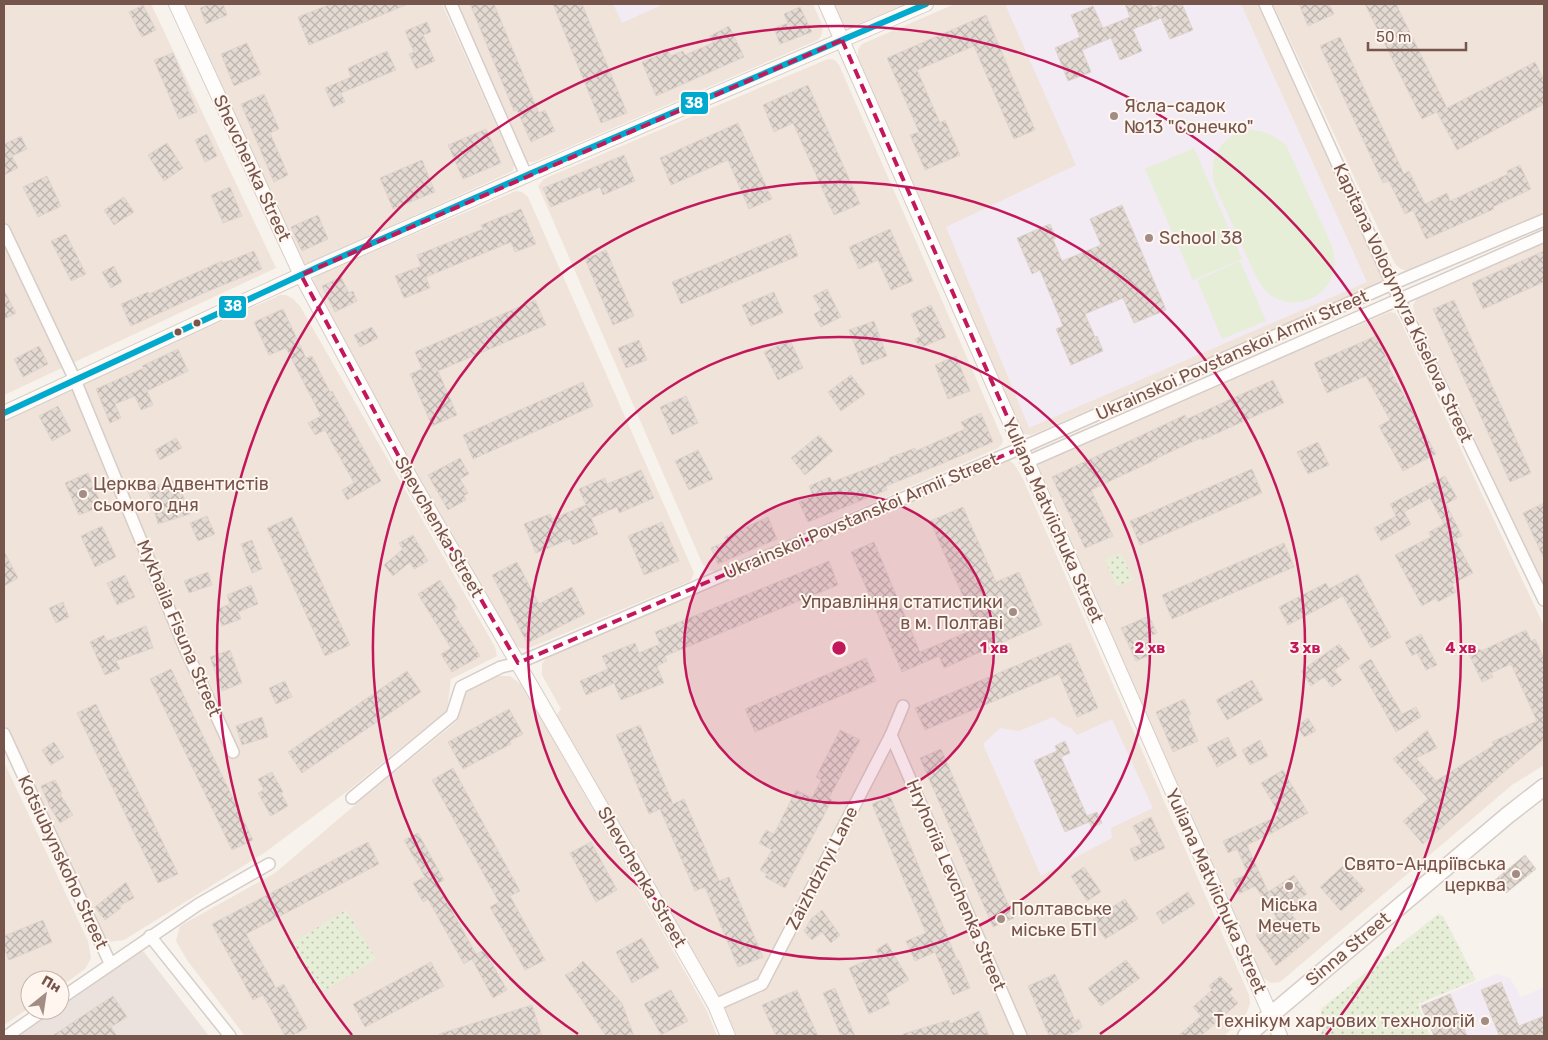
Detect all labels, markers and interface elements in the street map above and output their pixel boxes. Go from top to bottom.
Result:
scale bar [1368,20,1466,52]
text: 50 m [1376,28,1411,46]
street label: Shevchenka Street [208,91,296,245]
line badge: 38 [680,91,709,115]
text: 38 [685,95,703,112]
place label: Ясла-садок №13 "Сонечко" [1124,95,1254,138]
marker: Ясла-садок №13 "Сонечко" [1108,110,1120,122]
street label: Kapitana Volodymyra Kiselova Street [1328,160,1478,446]
place label: School 38 [1159,227,1243,249]
marker: School 38 [1143,232,1155,244]
street label: Ukrainskoi Povstanskoi Armii Street [1092,285,1372,425]
line badge: 38 [218,295,247,319]
text: 38 [224,298,242,315]
unlabelled marker [192,318,202,328]
unlabelled marker [173,327,183,337]
street label: Yuliana Matviichuka Street [998,414,1108,626]
street label: Ukrainskoi Povstanskoi Armii Street [721,448,1001,584]
street label: Shevchenka Street [390,453,488,601]
place label: Церква Адвентистів сьомого дня [93,473,269,516]
marker: Церква Адвентистів сьомого дня [77,488,89,500]
street label: Mykhaila Fisuna Street [132,536,226,720]
place label: Управління статистики в м. Полтаві [801,591,1003,634]
marker: Управління статистики в м. Полтаві [1007,606,1019,618]
centre of rings [830,639,848,657]
text: 1 хв [980,639,1008,657]
text: 2 хв [1135,639,1165,657]
text: 3 хв [1290,639,1321,657]
text: 4 хв [1445,639,1477,657]
street label: Kotsiubynskoho Street [13,772,113,952]
street label: Hryhoriia Levchenka Street [901,776,1011,994]
street label: Yuliana Matviichuka Street [1161,785,1271,997]
street label: Shevchenka Street [593,803,691,951]
street label: Zaizhdzhyi Lane [781,803,863,933]
place label: Свято-Андріївська церква [1344,853,1506,896]
marker: Свято-Андріївська церква [1510,868,1522,880]
marker: Міська Мечеть [1283,880,1295,892]
place label: Міська Мечеть [1258,894,1320,937]
place label: Полтавське міське БТІ [1011,898,1112,941]
street label: Sinna Street [1301,907,1395,991]
marker: Полтавське міське БТІ [995,913,1007,925]
north arrow [20,970,70,1020]
text: Пн [39,972,64,996]
place label: Технікум харчових технологій [1214,1010,1475,1032]
marker: Технікум харчових технологій [1479,1015,1491,1027]

